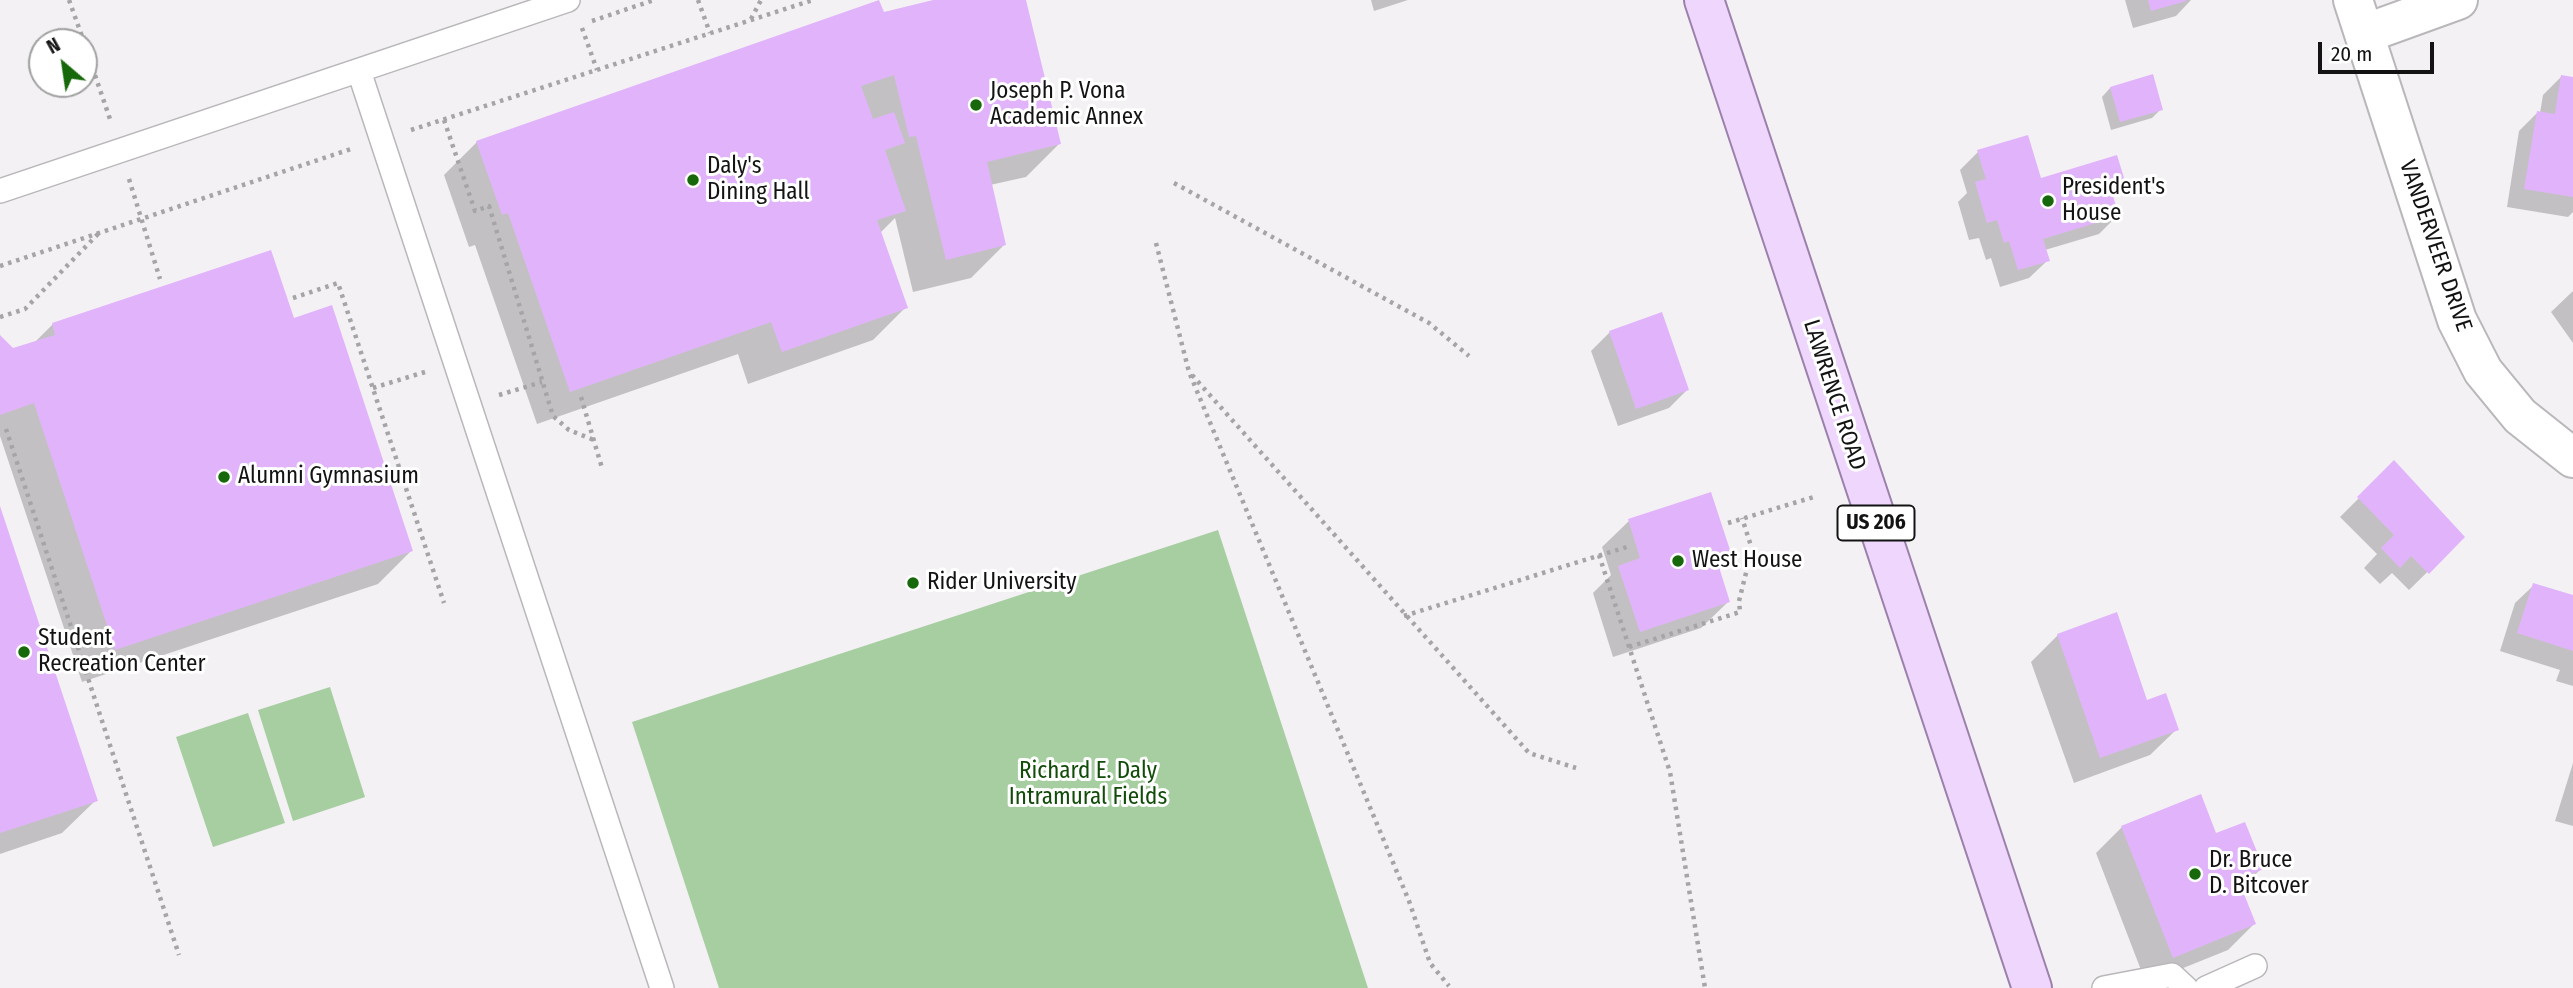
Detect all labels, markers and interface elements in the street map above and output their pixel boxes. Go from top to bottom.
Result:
north arrow [28,28,98,98]
scale bar [2321,28,2436,72]
text: N [43,33,64,59]
text: 20 m [2331,41,2372,67]
place label: Joseph P. Vona Academic Annex [990,78,1143,132]
marker: Joseph P. Vona Academic Annex [968,97,984,113]
place label: Daly's Dining Hall [707,153,810,207]
street label: VANDERVEER DRIVE [2393,157,2477,335]
marker: Daly's Dining Hall [685,172,701,188]
place label: President's House [2062,174,2165,228]
marker: President's House [2040,193,2056,209]
street label: LAWRENCE ROAD [1797,316,1871,474]
place label: Alumni Gymnasium [238,463,419,491]
marker: Alumni Gymnasium [216,469,232,485]
road number: US 206 [1838,505,1914,540]
place label: West House [1692,547,1802,575]
marker: West House [1670,553,1686,569]
place label: Rider University [927,569,1076,597]
marker: Rider University [905,575,921,591]
place label: Student Recreation Center [38,625,205,679]
marker: Student Recreation Center [16,644,32,660]
park label: Richard E. Daly Intramural Fields [1009,758,1167,812]
place label: Dr. Bruce D. Bitcover [2209,847,2309,901]
marker: Dr. Bruce D. Bitcover [2187,866,2203,882]

